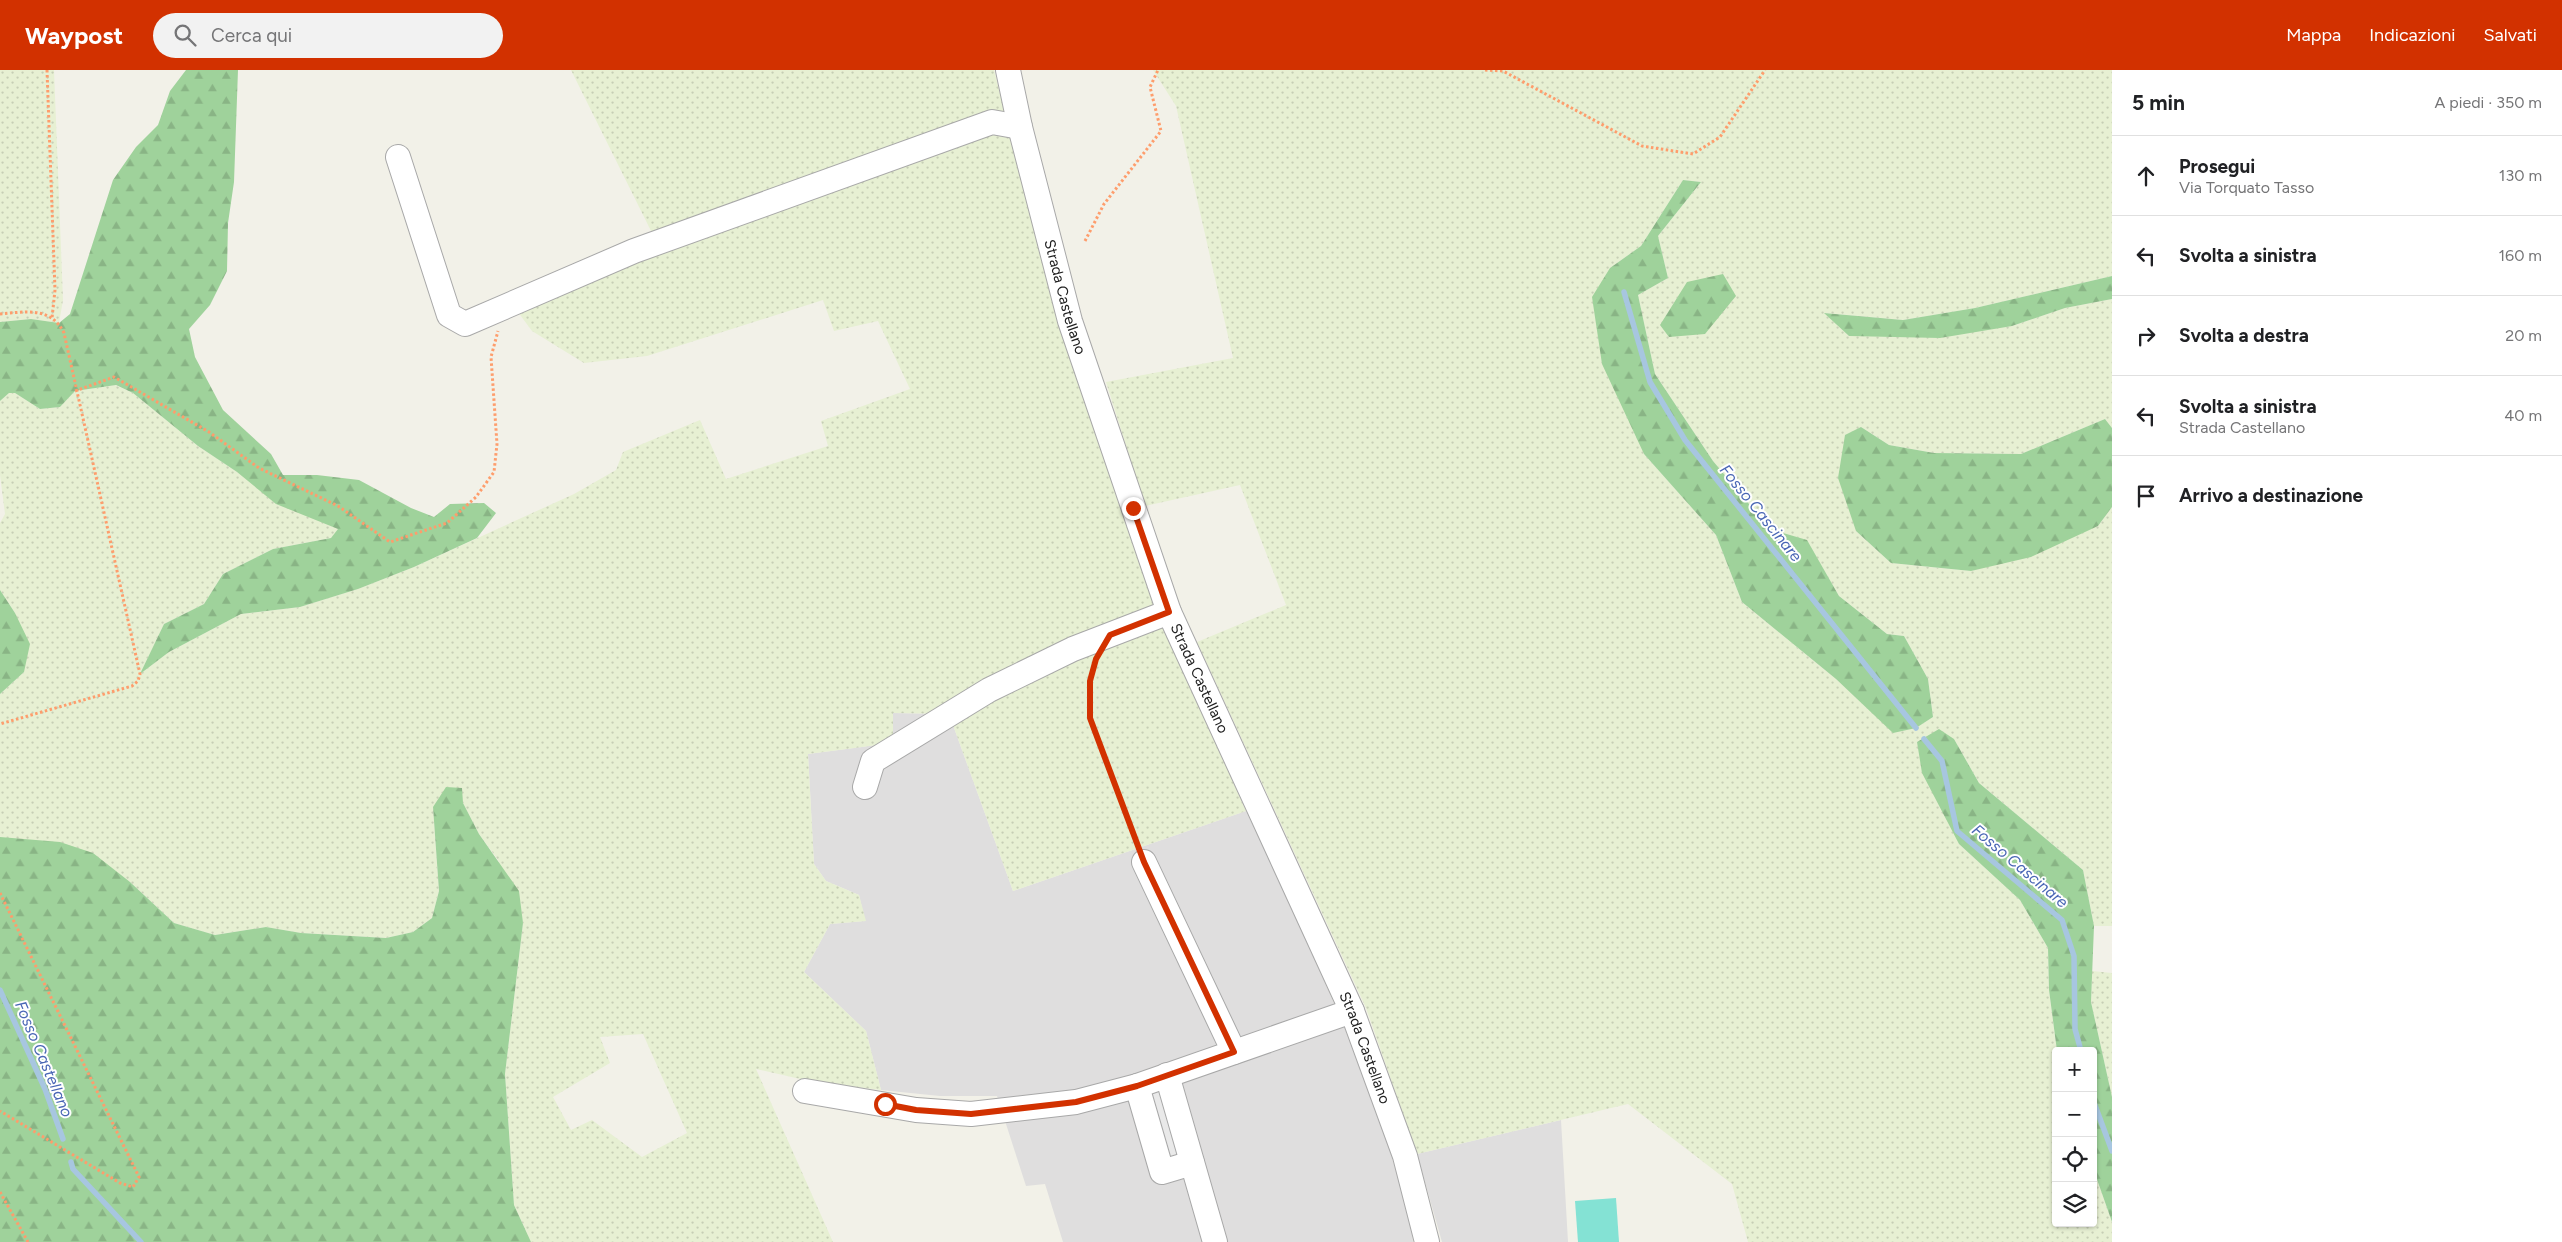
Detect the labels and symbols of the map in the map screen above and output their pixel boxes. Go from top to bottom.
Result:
street label: Strada Castellano [1040,238,1090,357]
water label: Fosso Cascinare [1716,461,1806,566]
route end [1122,497,1145,520]
street label: Strada Castellano [1167,621,1232,736]
water label: Fosso Cascinare [1968,820,2072,912]
street label: Strada Castellano [1335,989,1394,1107]
water label: Fosso Castellano [11,998,77,1120]
route start [874,1093,897,1116]

